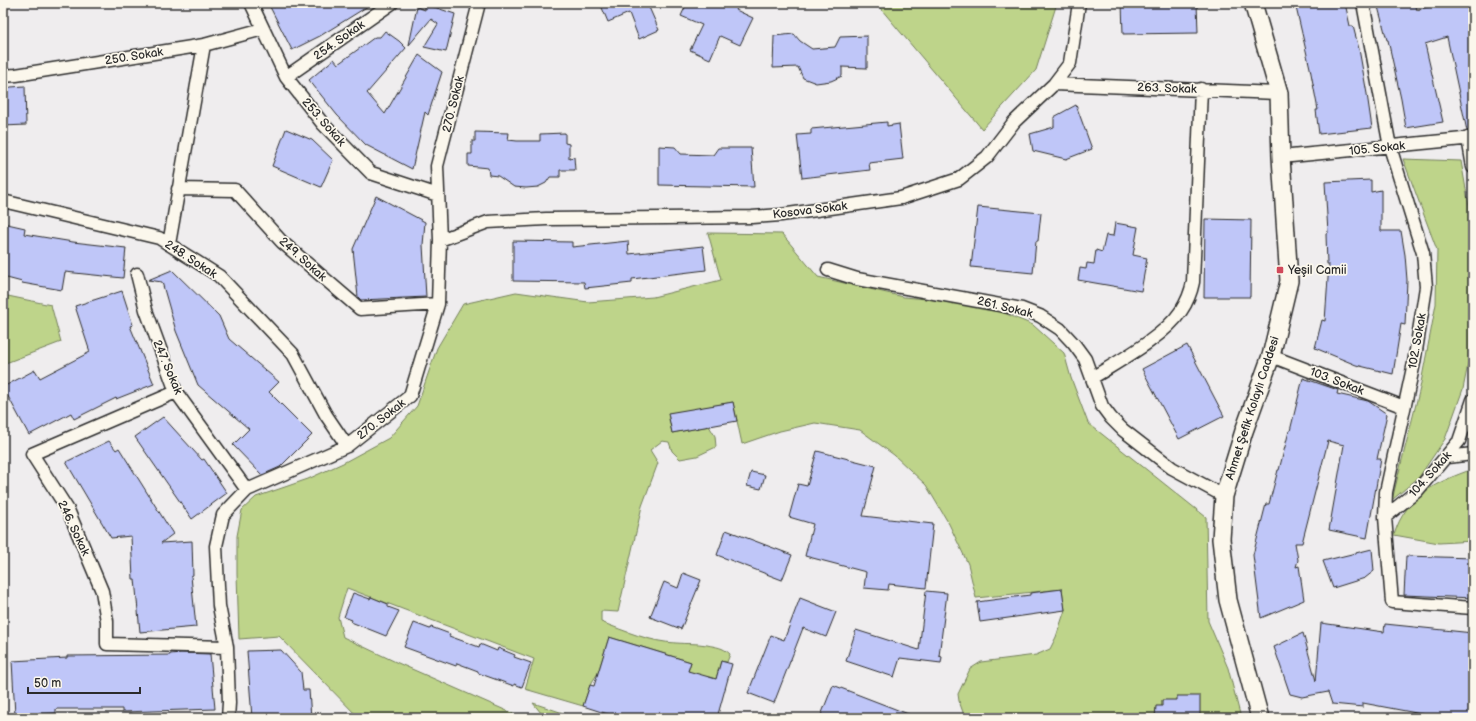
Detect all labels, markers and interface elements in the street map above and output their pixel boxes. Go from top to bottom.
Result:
street label: 254. Sokak [311,17,368,63]
street label: 250. Sokak [104,44,164,68]
street label: 270. Sokak [439,74,468,134]
street label: 263. Sokak [1137,80,1197,97]
street label: 253. Sokak [299,95,349,150]
street label: 105. Sokak [1348,138,1406,159]
street label: Kosova Sokak [772,198,848,223]
street label: 249. Sokak [276,234,330,285]
street label: 248. Sokak [162,237,220,282]
place label: Yeşil Camii [1287,263,1347,278]
marker: Yeşil Camii [1275,265,1285,275]
street label: 261. Sokak [975,293,1034,322]
street label: 102. Sokak [1405,312,1430,370]
street label: Ahmet Şefik Kolaylı Caddesi [1222,334,1283,482]
street label: 247. Sokak [149,338,186,397]
street label: 103. Sokak [1308,364,1366,399]
street label: 270. Sokak [354,396,409,443]
street label: 104. Sokak [1406,448,1455,500]
street label: 246. Sokak [54,498,93,558]
scale bar [28,669,140,695]
text: 50 m [34,676,61,691]

